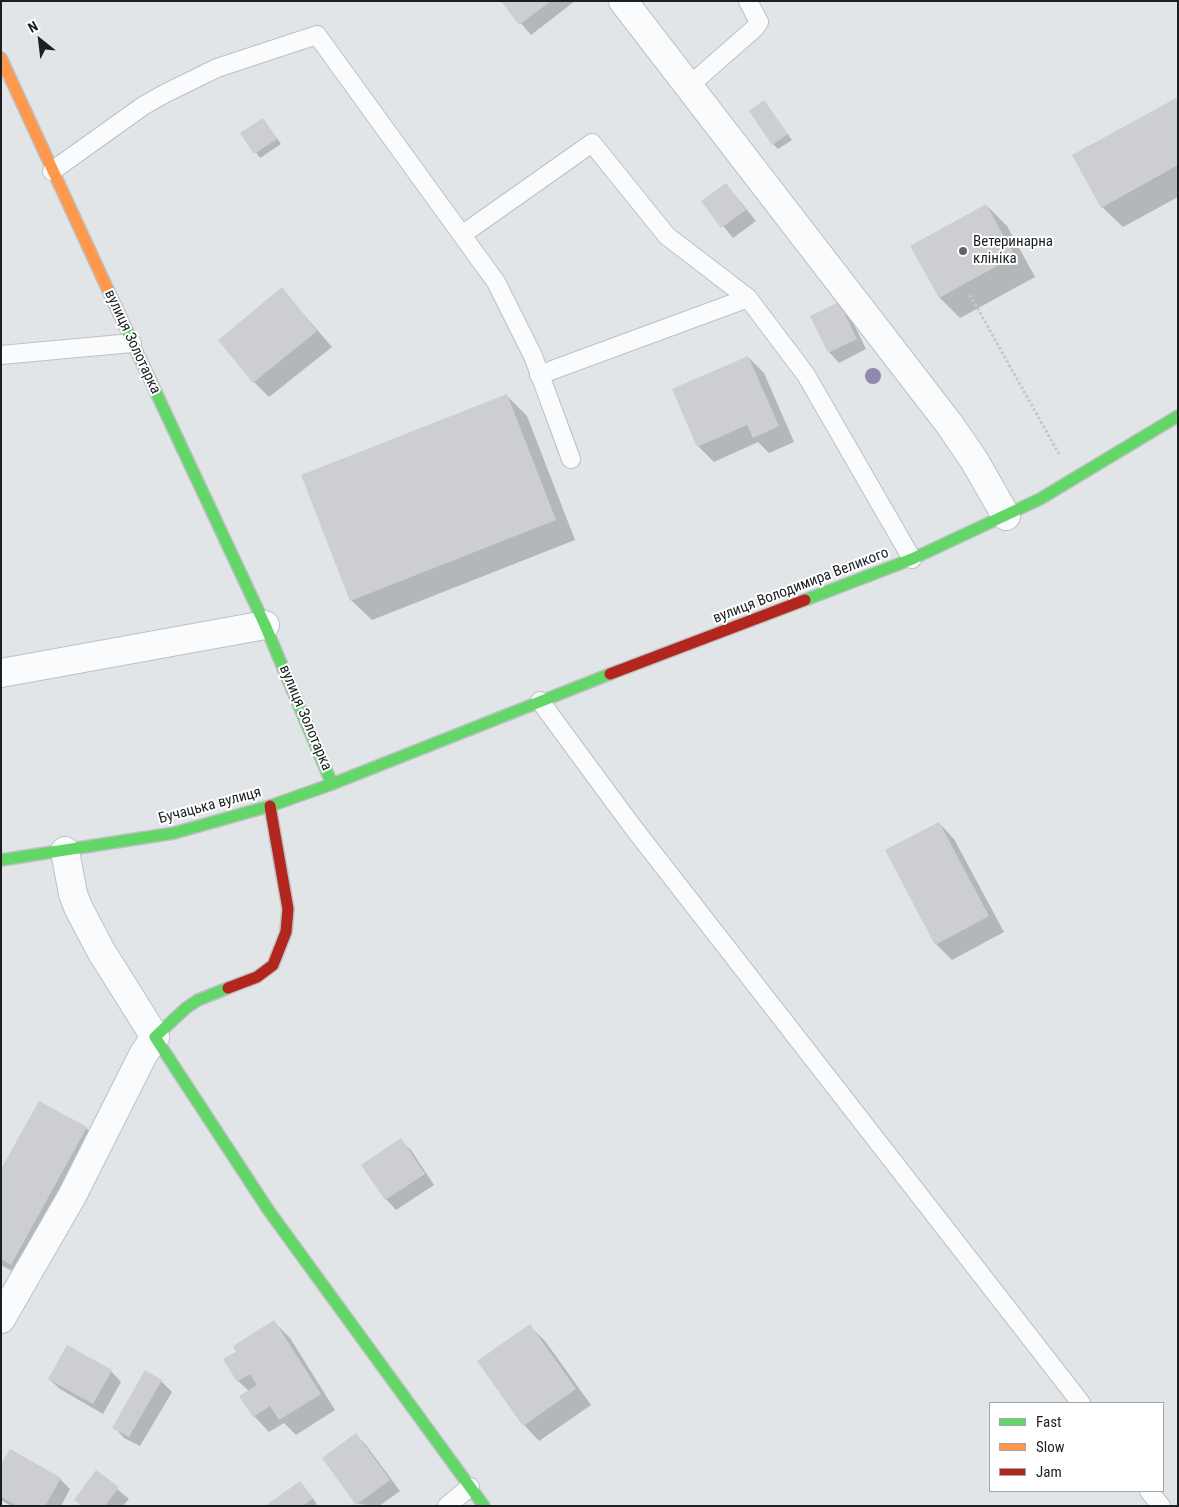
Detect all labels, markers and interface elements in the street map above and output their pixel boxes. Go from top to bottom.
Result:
north arrow [15,15,65,65]
text: N [25,18,40,36]
place label: Ветеринарна клініка [973,233,1053,268]
marker: Ветеринарна клініка [957,245,969,257]
street label: вулиця Золотарка [100,287,164,397]
street label: вулиця Володимира Великого [711,544,891,628]
street label: вулиця Золотарка [275,663,335,773]
street label: Бучацька вулиця [157,784,263,828]
legend [989,1402,1164,1492]
text: Fast [1036,1413,1061,1431]
text: Slow [1036,1438,1065,1456]
text: Jam [1036,1463,1062,1481]

